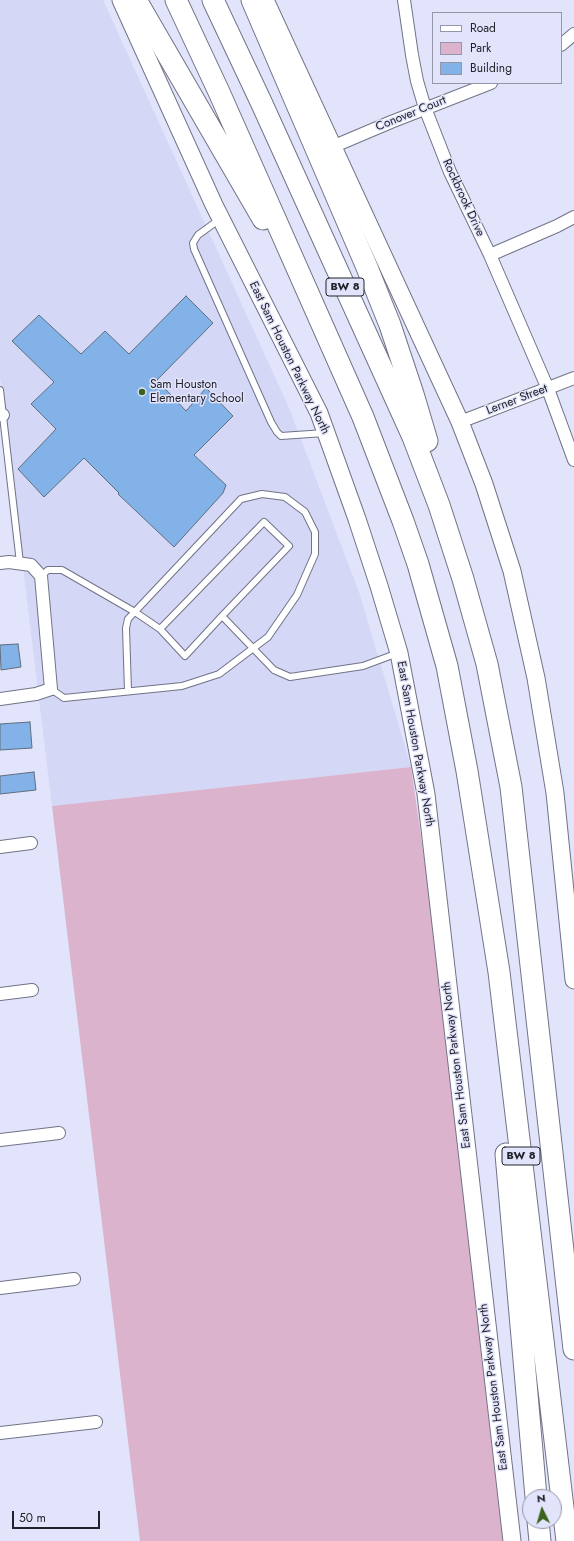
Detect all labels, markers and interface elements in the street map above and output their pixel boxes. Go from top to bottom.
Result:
legend [432,12,562,84]
text: Road [470,19,496,37]
text: Park [470,39,491,57]
text: Building [470,59,512,77]
street label: Conover Court [374,93,448,135]
street label: Rockbrook Drive [439,157,487,239]
road number: BW 8 [326,278,364,296]
street label: East Sam Houston Parkway North [246,279,332,437]
place label: Sam Houston Elementary School [150,378,244,406]
street label: Lerner Street [484,382,550,418]
marker: Sam Houston Elementary School [137,387,147,397]
street label: East Sam Houston Parkway North [393,660,437,828]
street label: East Sam Houston Parkway North [440,981,474,1149]
road number: BW 8 [502,1147,540,1165]
street label: East Sam Houston Parkway North [477,1303,511,1471]
north arrow [522,1489,562,1529]
text: N [536,1490,546,1506]
scale bar [14,1503,102,1529]
text: 50 m [19,1509,46,1527]

